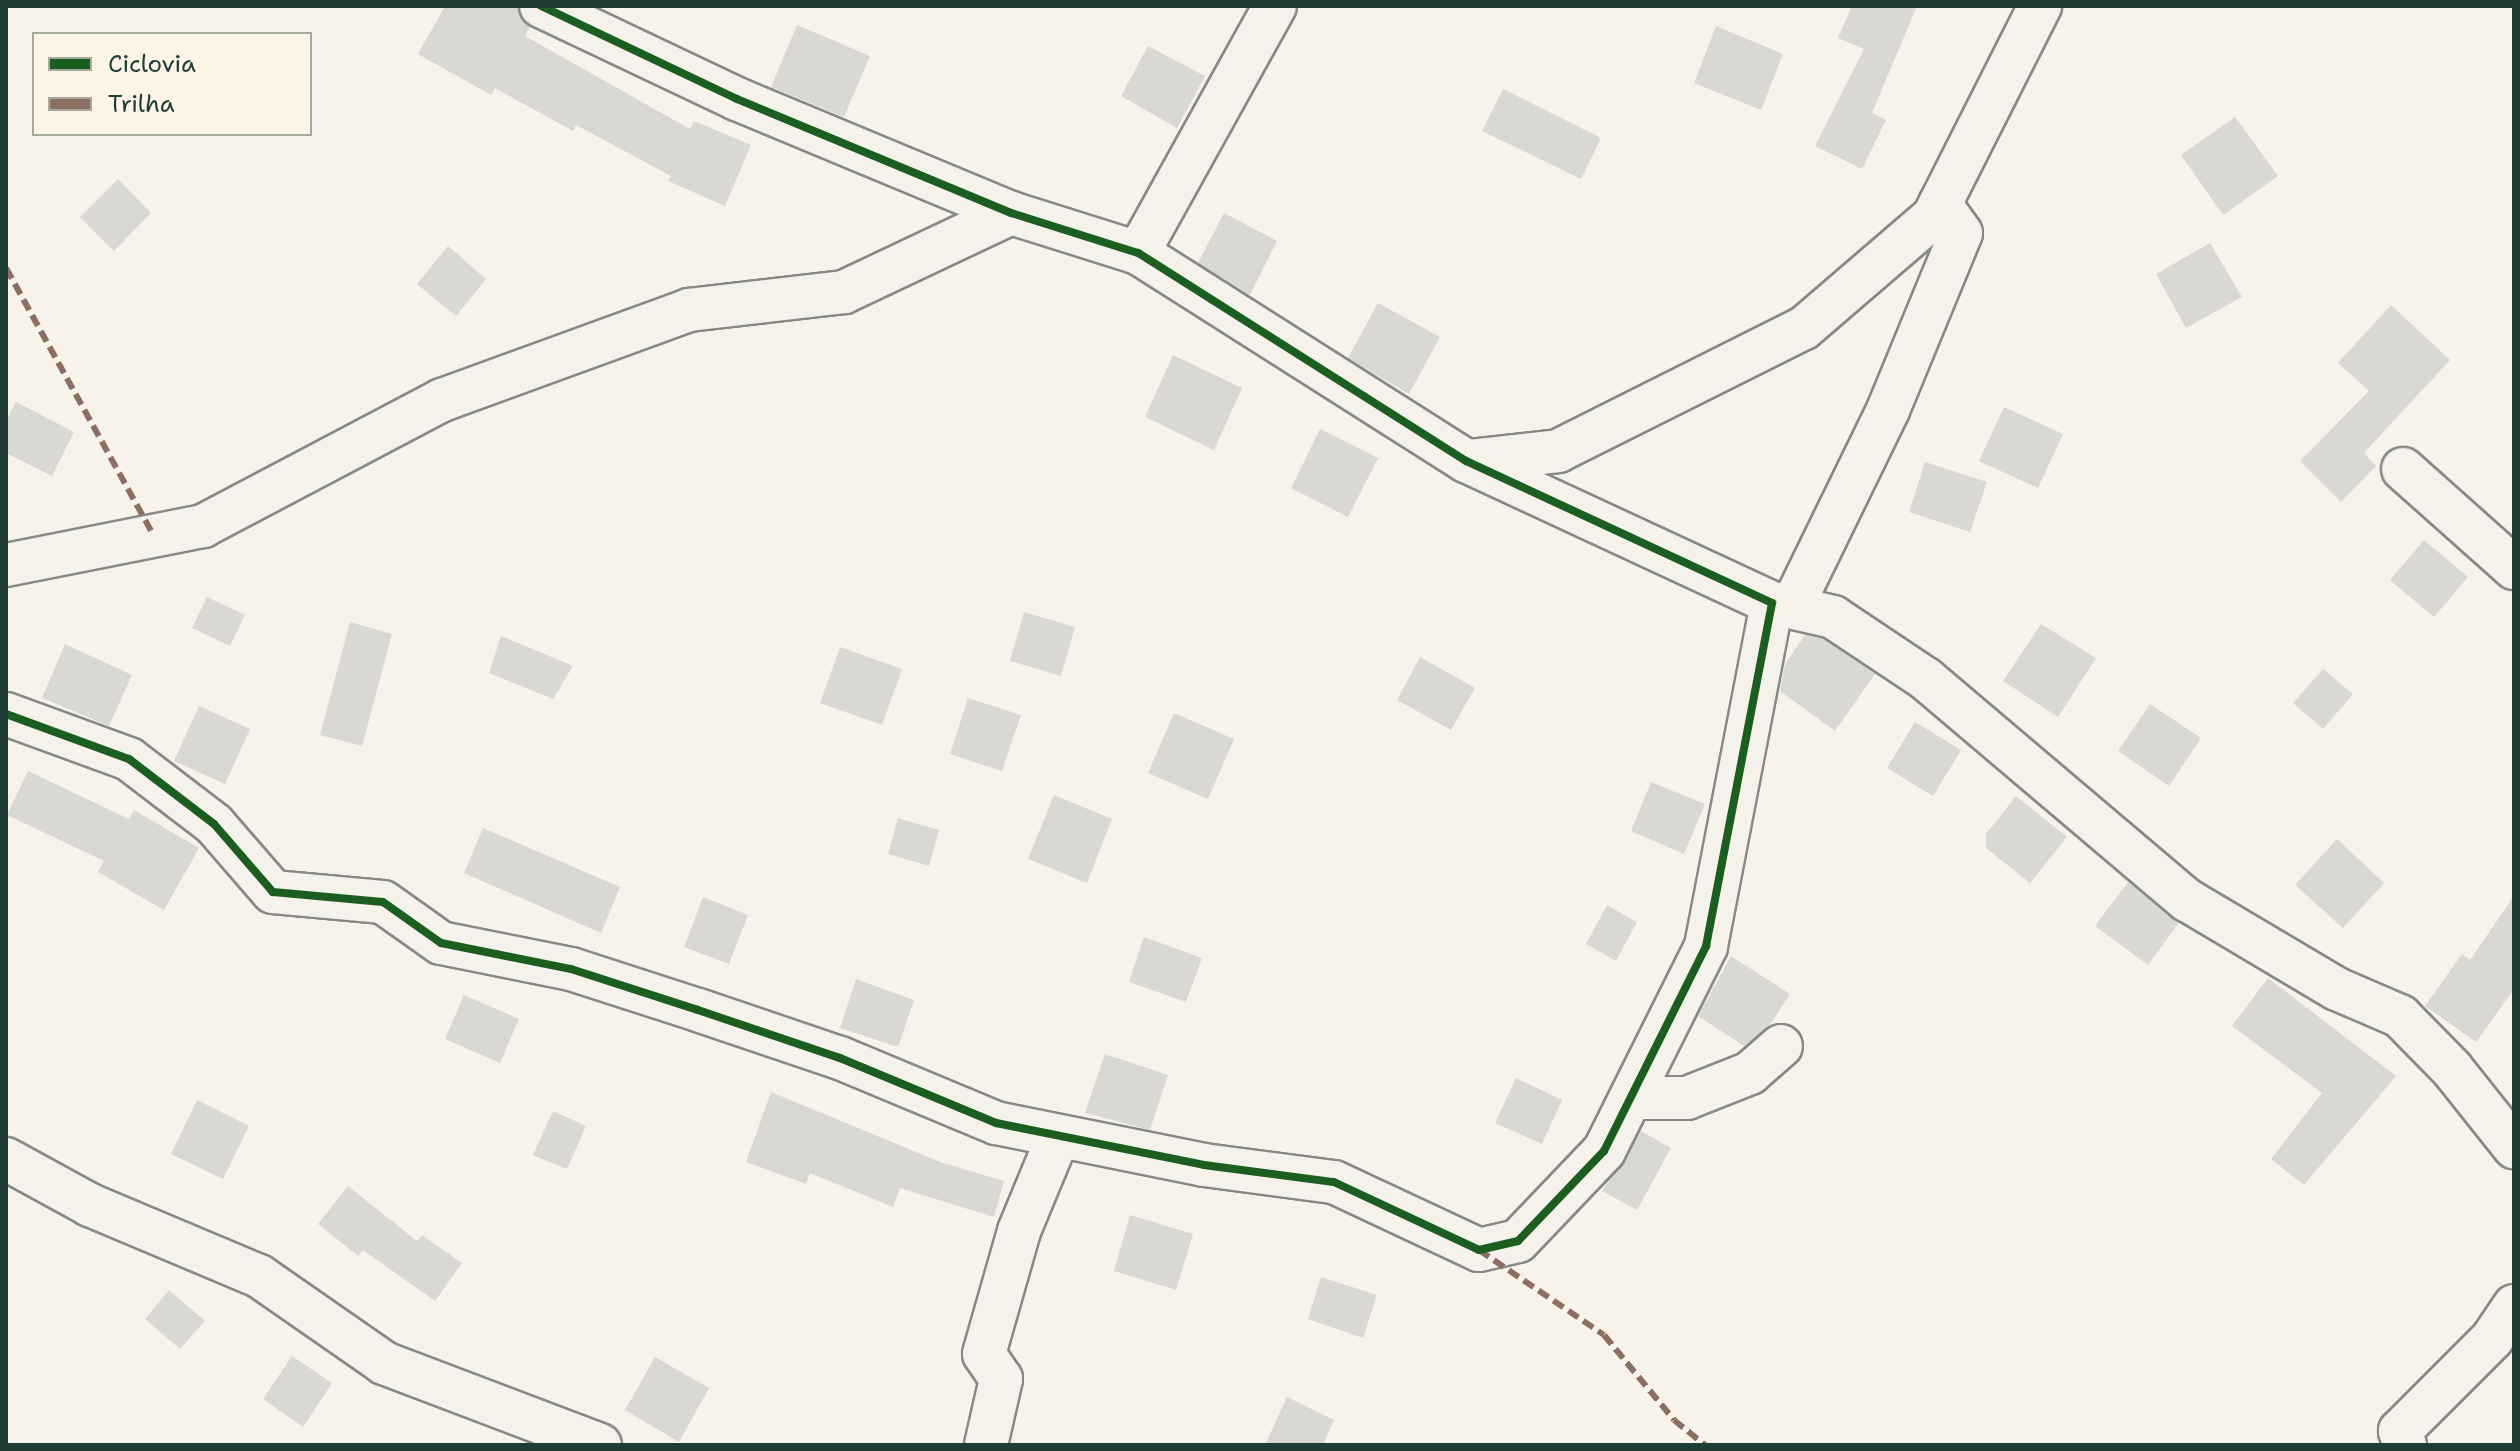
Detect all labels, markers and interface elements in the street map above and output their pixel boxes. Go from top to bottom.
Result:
legend [32,32,312,136]
text: Ciclovia [108,48,196,80]
text: Trilha [108,88,175,120]

